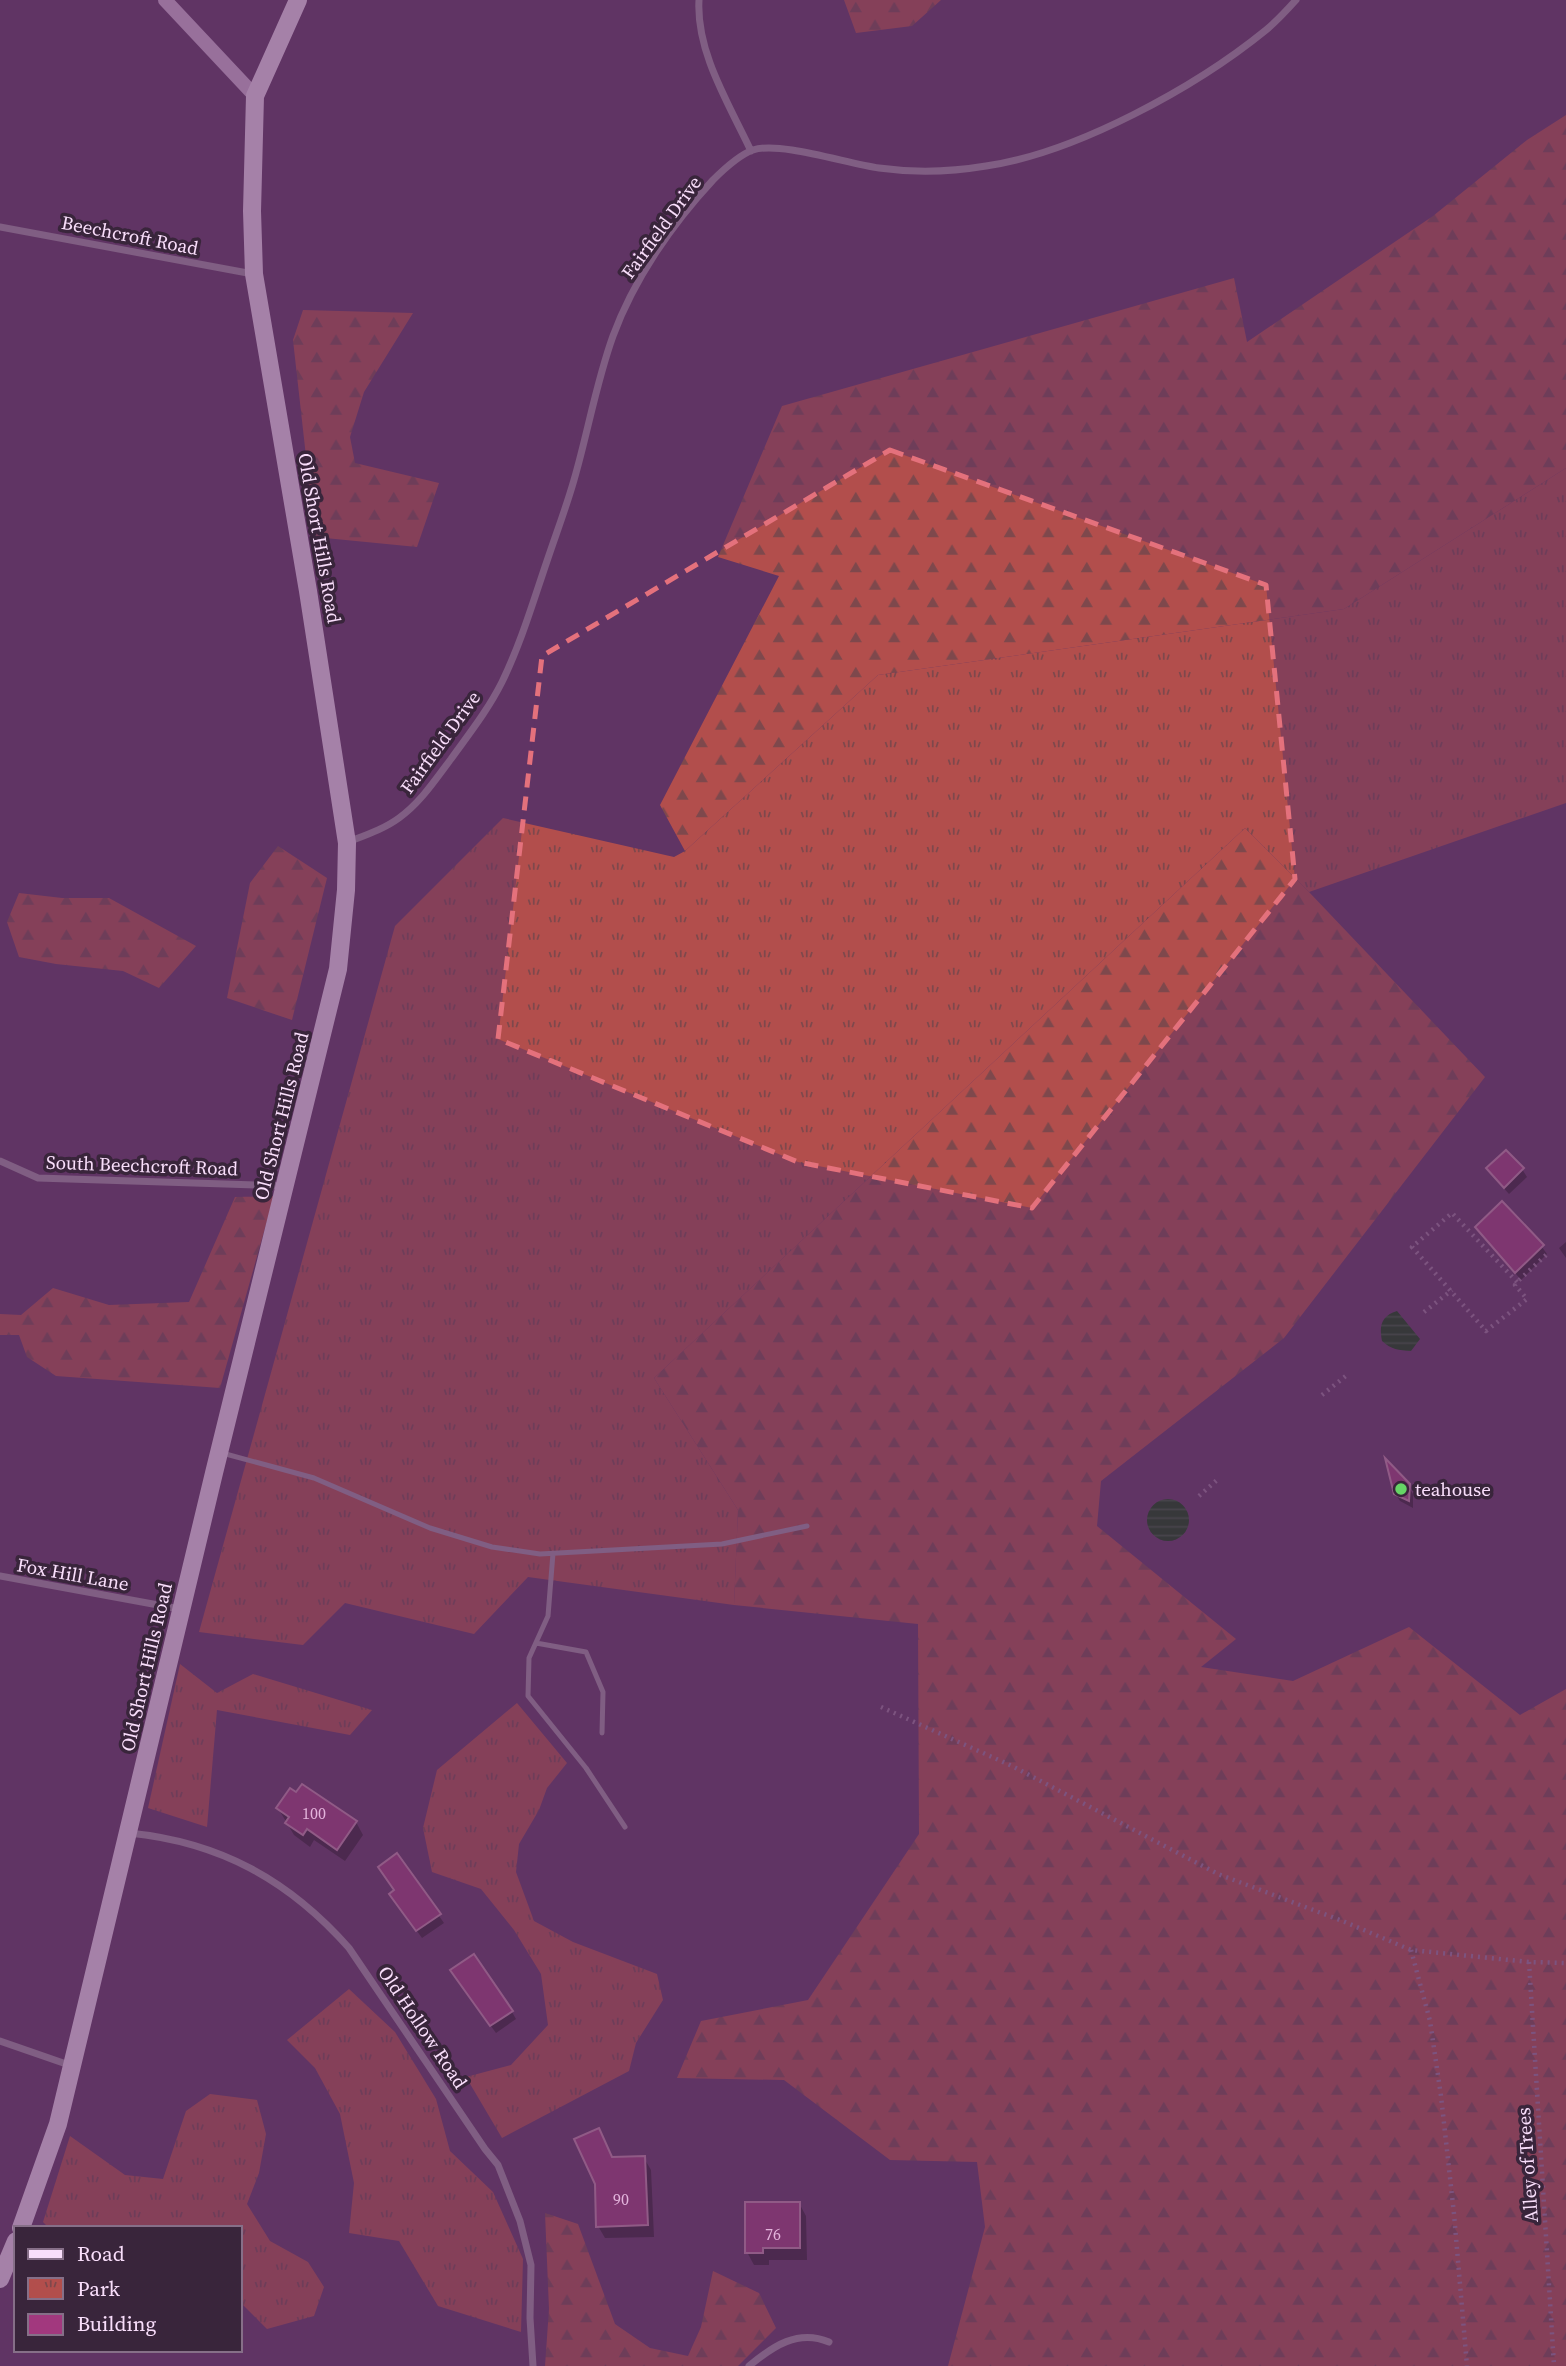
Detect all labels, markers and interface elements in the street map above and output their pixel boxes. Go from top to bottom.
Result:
street label: Fairfield Drive [615,170,707,284]
street label: Beechcroft Road [59,209,201,261]
street label: Old Short Hills Road [292,451,348,625]
street label: Fairfield Drive [394,685,486,799]
street label: Old Short Hills Road [248,1029,315,1203]
street label: South Beechcroft Road [46,1149,239,1181]
place label: teahouse [1415,1476,1491,1502]
marker: teahouse [1393,1481,1409,1497]
street label: Fox Hill Lane [15,1551,131,1597]
street label: Old Short Hills Road [114,1580,178,1754]
house number: 100 [302,1802,326,1824]
street label: Old Hollow Road [372,1960,474,2094]
street label: Alley of Trees [1510,2107,1544,2223]
house number: 90 [613,2188,629,2210]
house number: 76 [765,2223,781,2245]
legend [14,2226,242,2352]
text: Road [77,2239,125,2268]
text: Park [77,2274,121,2303]
text: Building [77,2309,156,2338]

